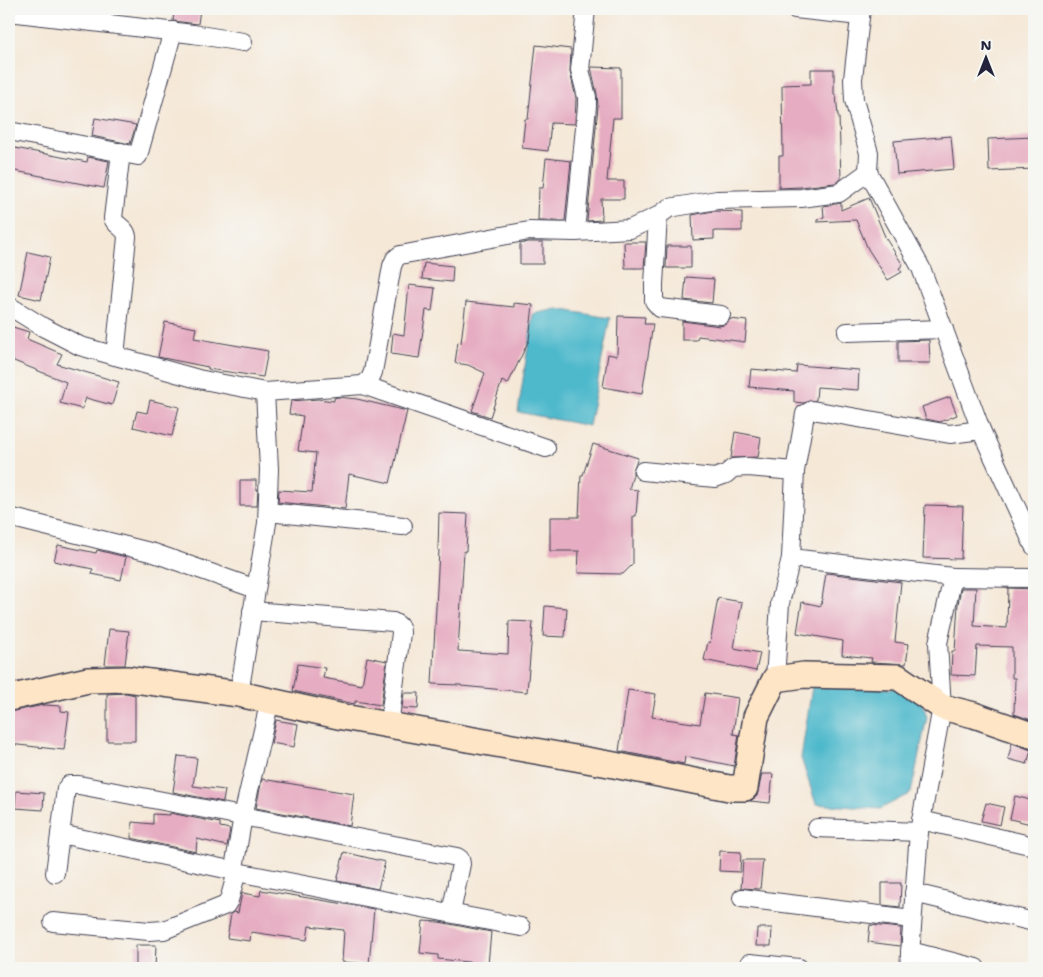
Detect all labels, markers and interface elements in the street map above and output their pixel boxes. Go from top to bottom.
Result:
north arrow [960,32,1010,82]
text: N [980,36,992,54]

